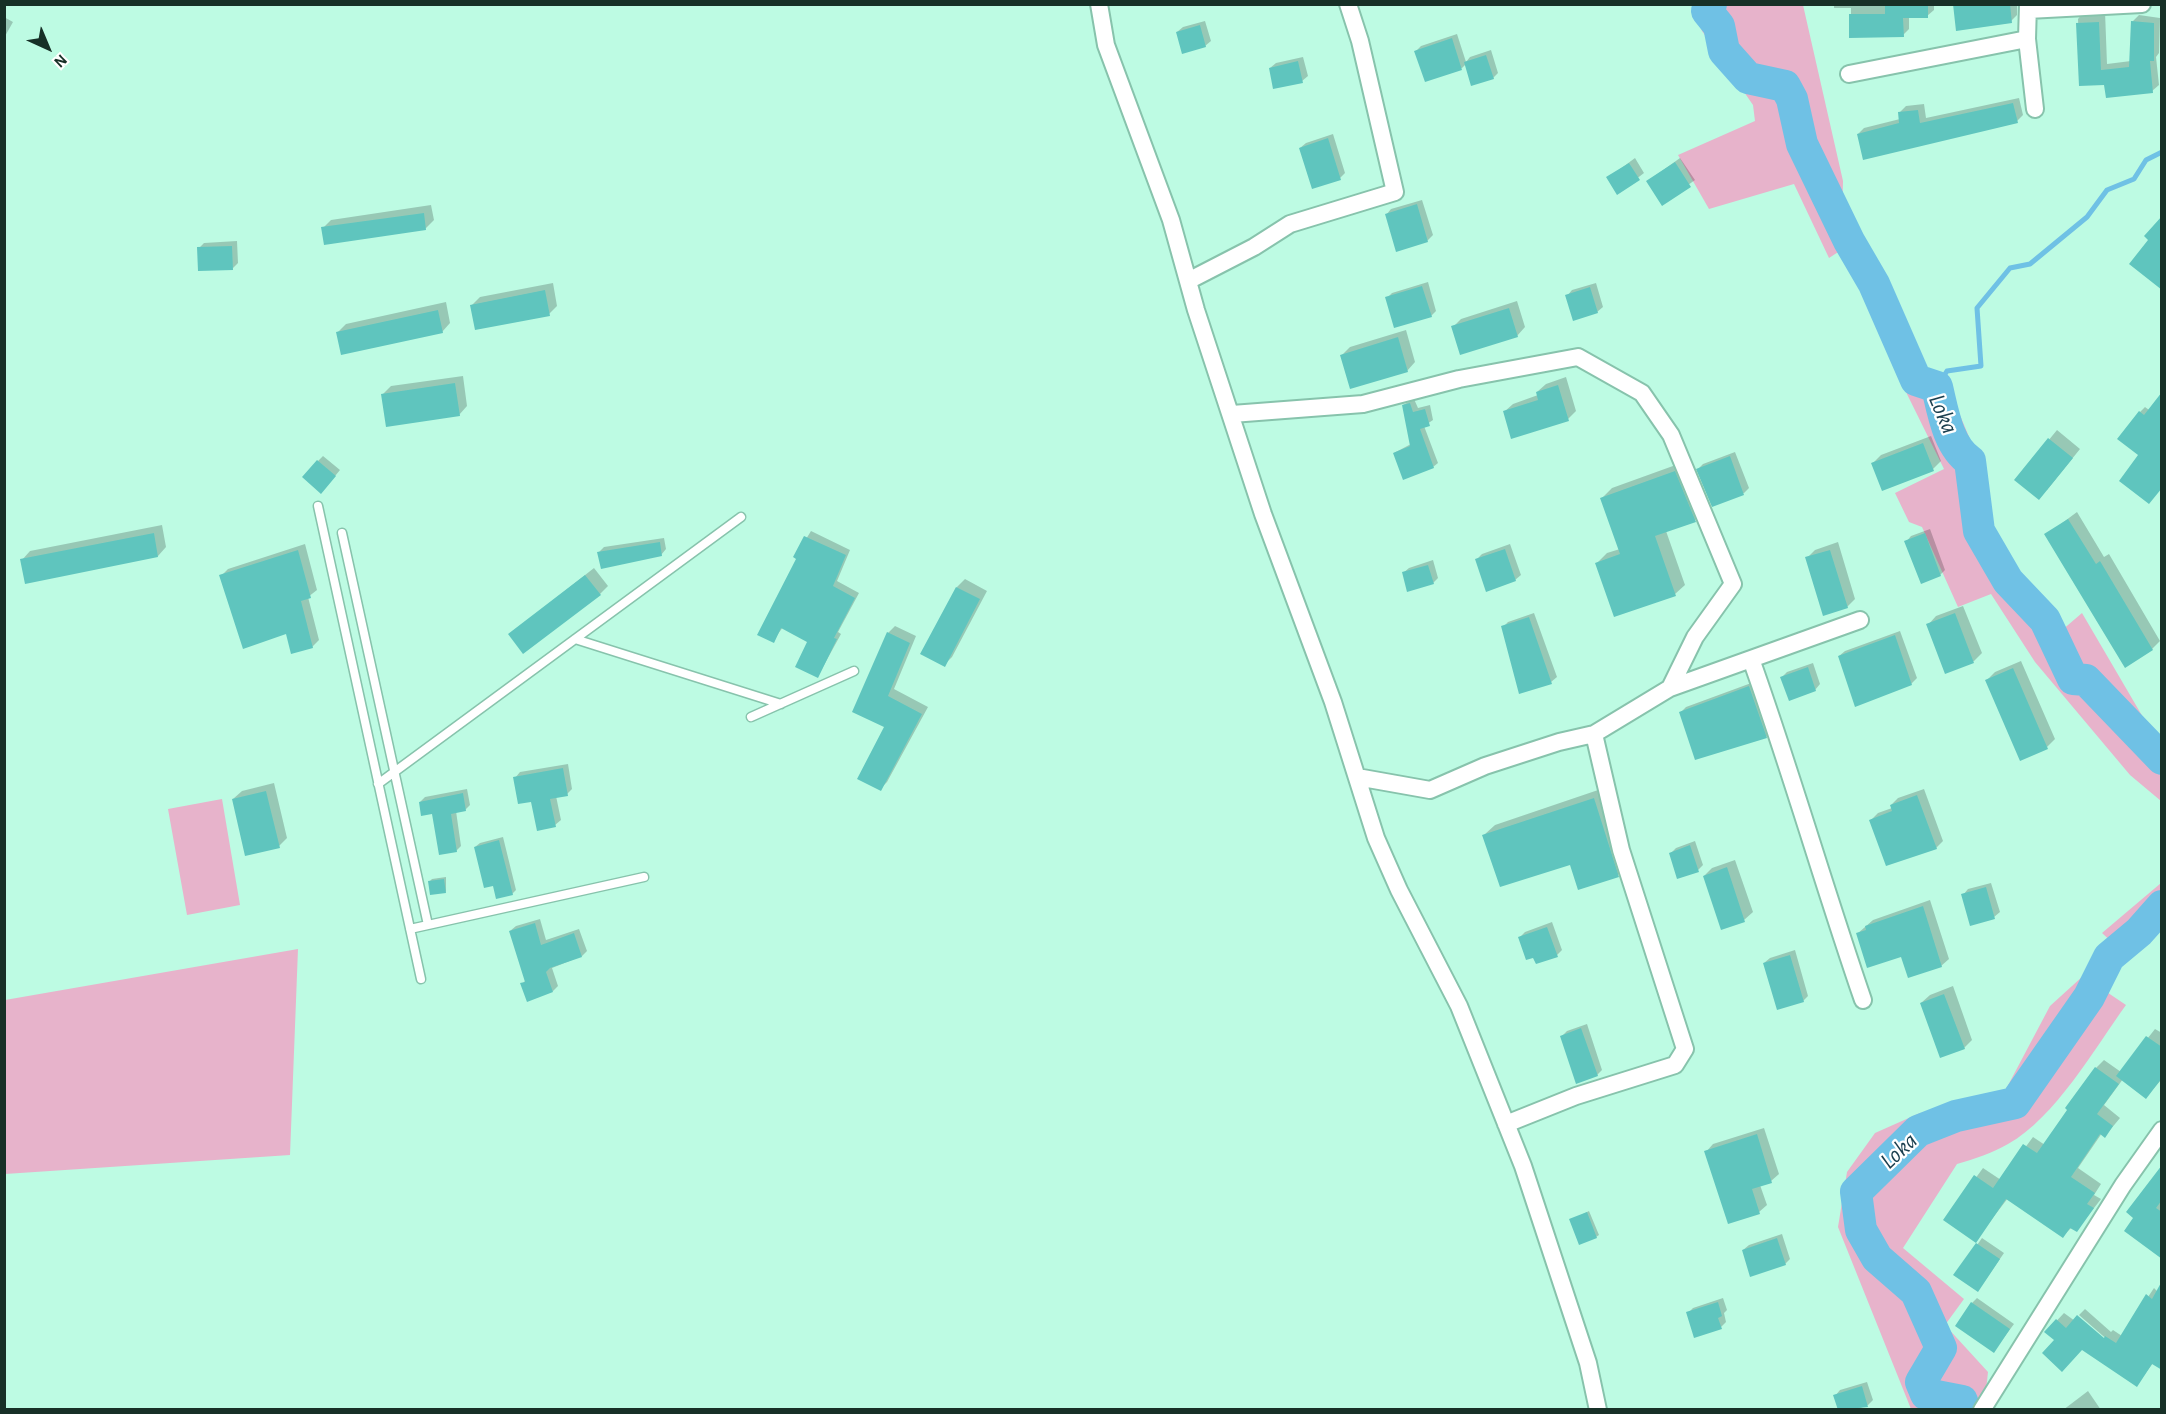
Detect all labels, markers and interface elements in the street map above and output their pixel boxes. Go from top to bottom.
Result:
north arrow [18,18,78,78]
text: N [51,51,70,71]
water label: Loka [1922,390,1964,438]
water label: Loka [1874,1127,1924,1175]

